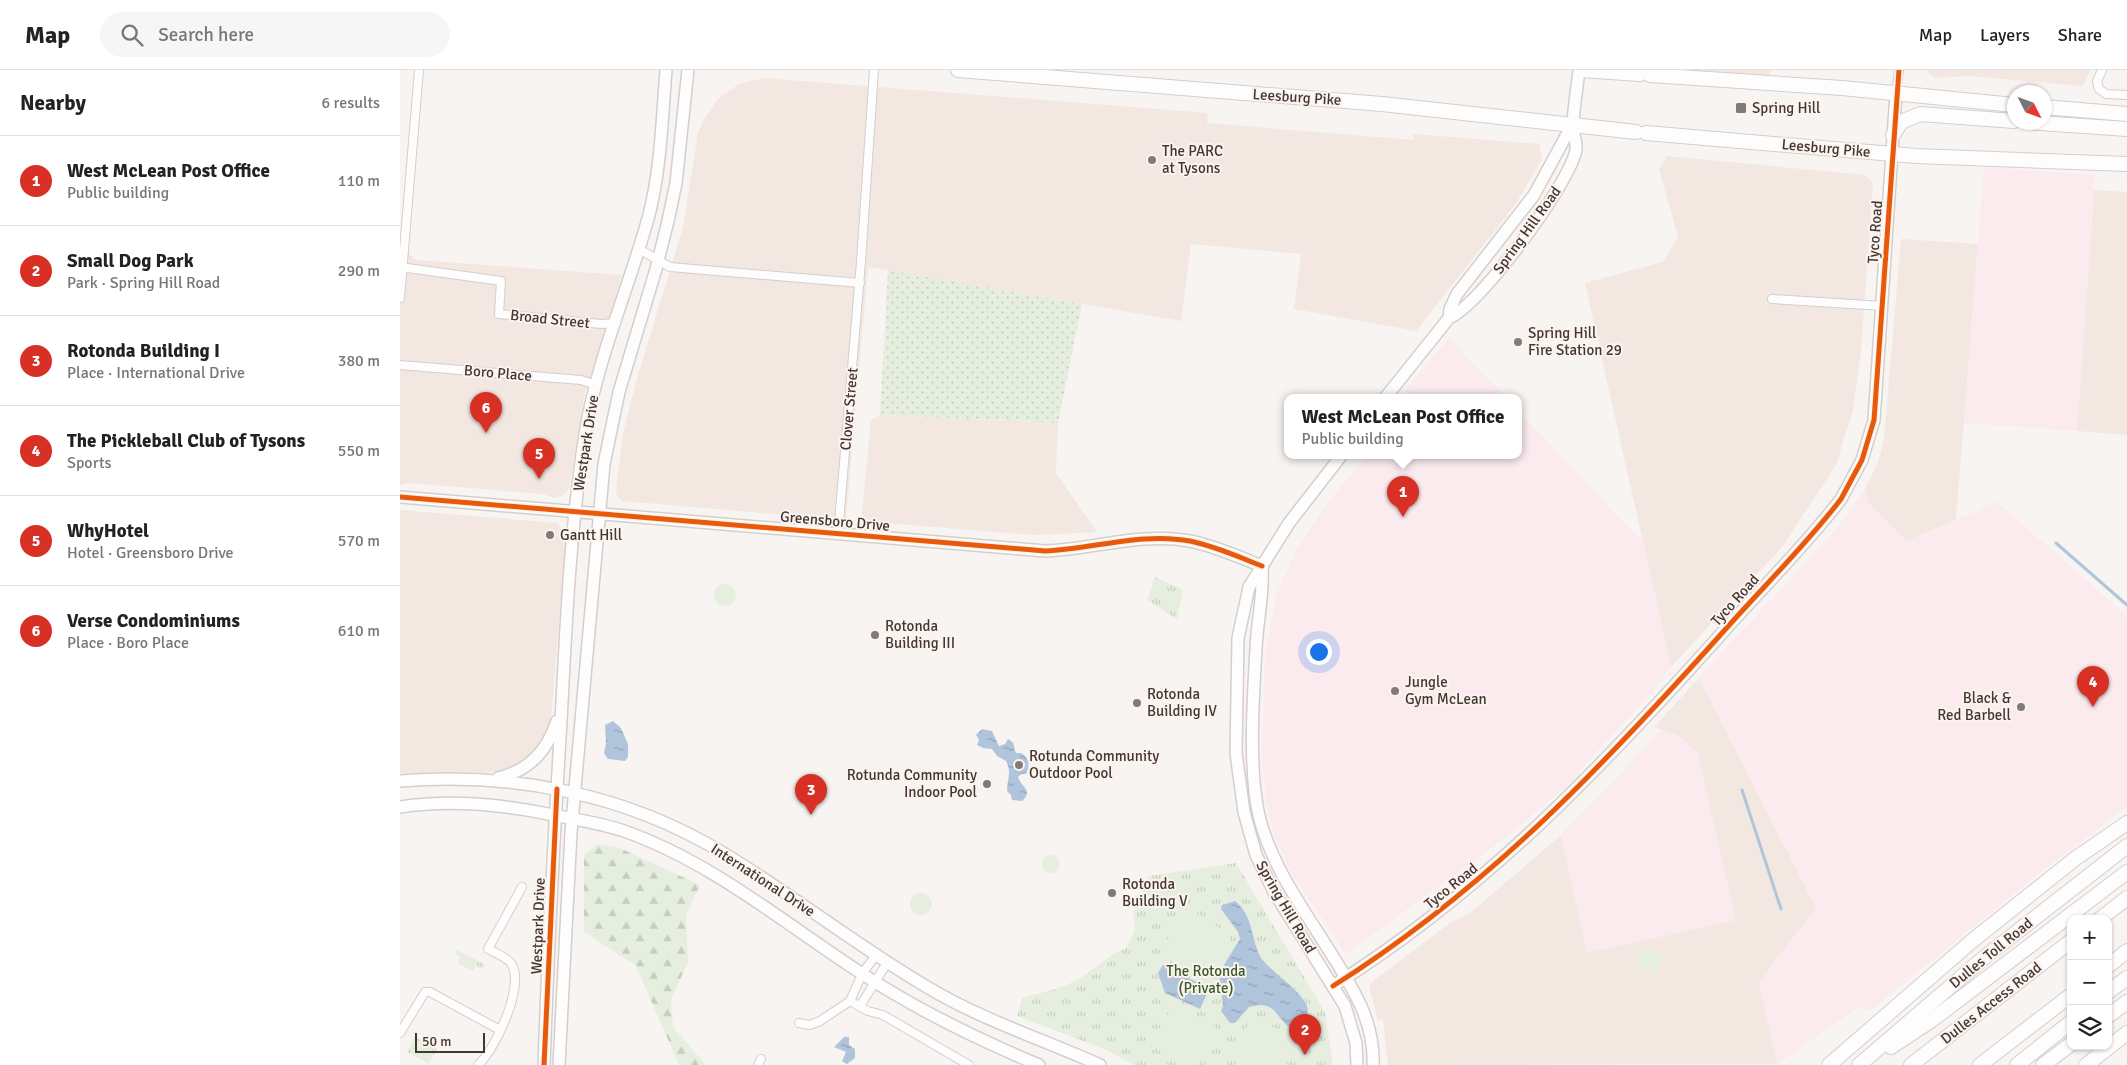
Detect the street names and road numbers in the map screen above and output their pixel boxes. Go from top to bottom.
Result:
street label: Leesburg Pike [1252,85,1342,109]
street label: Leesburg Pike [1781,135,1871,161]
street label: Spring Hill Road [1489,183,1565,277]
street label: Tyco Road [1864,200,1886,264]
street label: Broad Street [509,306,591,332]
street label: Boro Place [463,361,533,385]
street label: Clover Street [836,367,862,451]
street label: Westpark Drive [570,394,602,492]
street label: Greensboro Drive [779,507,891,535]
street label: Tyco Road [1707,570,1763,630]
street label: International Drive [708,840,818,920]
street label: Spring Hill Road [1252,858,1320,956]
street label: Tyco Road [1421,859,1481,913]
street label: Westpark Drive [527,877,549,975]
street label: Dulles Toll Road [1946,914,2036,992]
street label: Dulles Access Road [1937,958,2045,1048]

